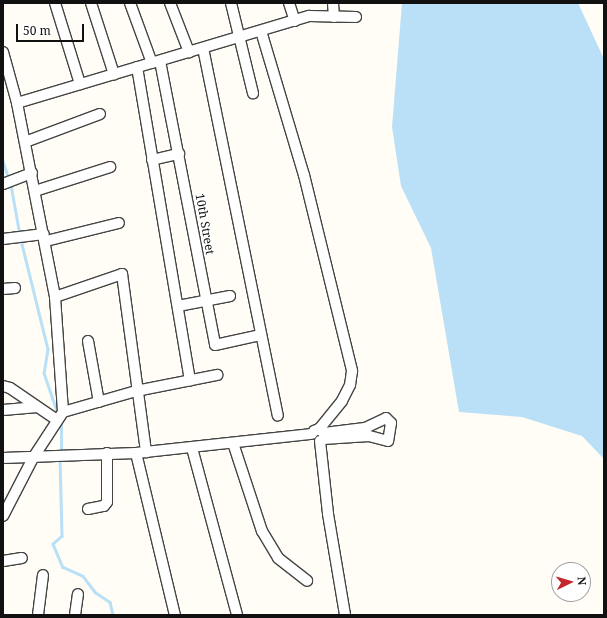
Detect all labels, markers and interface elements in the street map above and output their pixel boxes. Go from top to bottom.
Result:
scale bar [18,16,86,42]
text: 50 m [23,22,51,39]
street label: 10th Street [193,192,217,256]
north arrow [551,562,591,602]
text: N [575,576,590,586]

